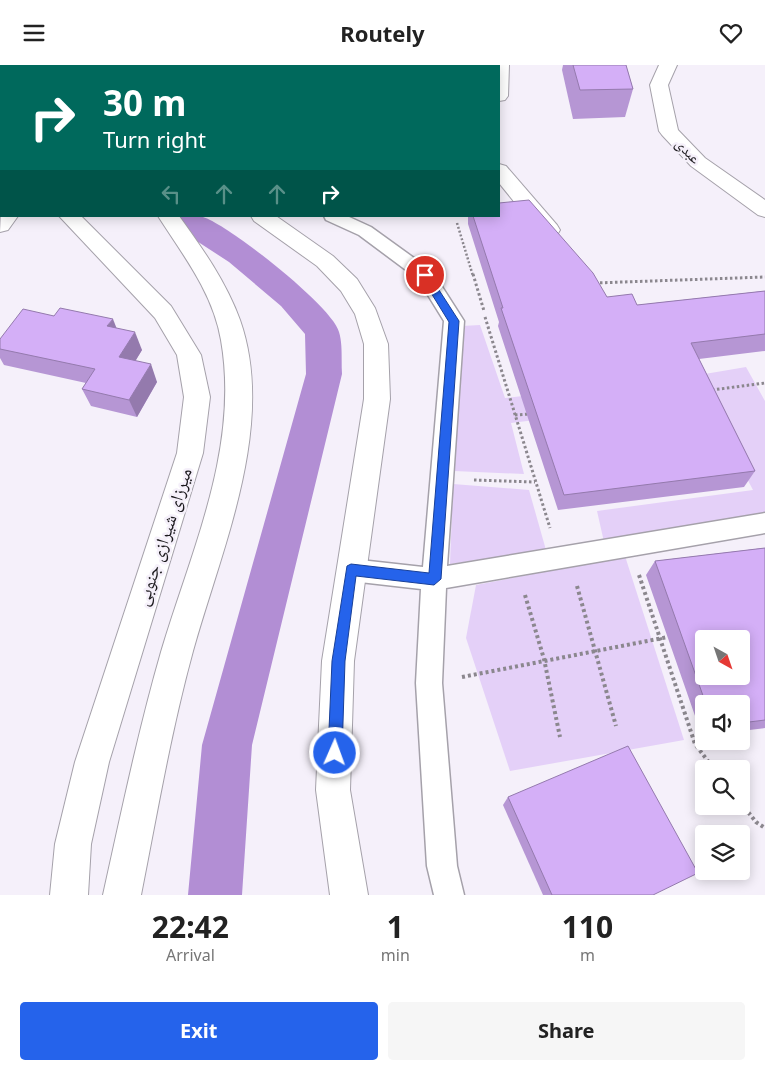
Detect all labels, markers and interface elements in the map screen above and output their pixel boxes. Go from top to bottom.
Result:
text: Routely [340,18,425,48]
icon: menu [20,19,48,47]
icon: heart [717,19,745,47]
text: 30 m [103,79,186,126]
icon: right [20,85,85,150]
text: Turn right [103,124,206,154]
street label: عبدی [671,133,706,168]
icon: left [157,180,185,208]
icon: ahead [210,180,238,208]
icon: ahead [263,180,291,208]
icon: right [316,180,344,208]
pin [404,254,446,296]
icon: arrive [411,261,439,289]
street label: میرزای شیرازی جنوبی [129,464,197,609]
north arrow [695,630,750,685]
map controls [695,630,750,880]
button: sound [695,695,750,750]
position arrow [308,726,360,778]
button: search [695,760,750,815]
button: layers [695,825,750,880]
text: 22:42 [152,906,229,947]
text: 1 [387,906,404,947]
text: 110 [562,906,613,947]
text: Arrival [166,944,215,966]
text: min [381,944,410,966]
text: m [580,944,595,966]
button: Exit [20,1002,378,1060]
button: Share [388,1002,745,1060]

